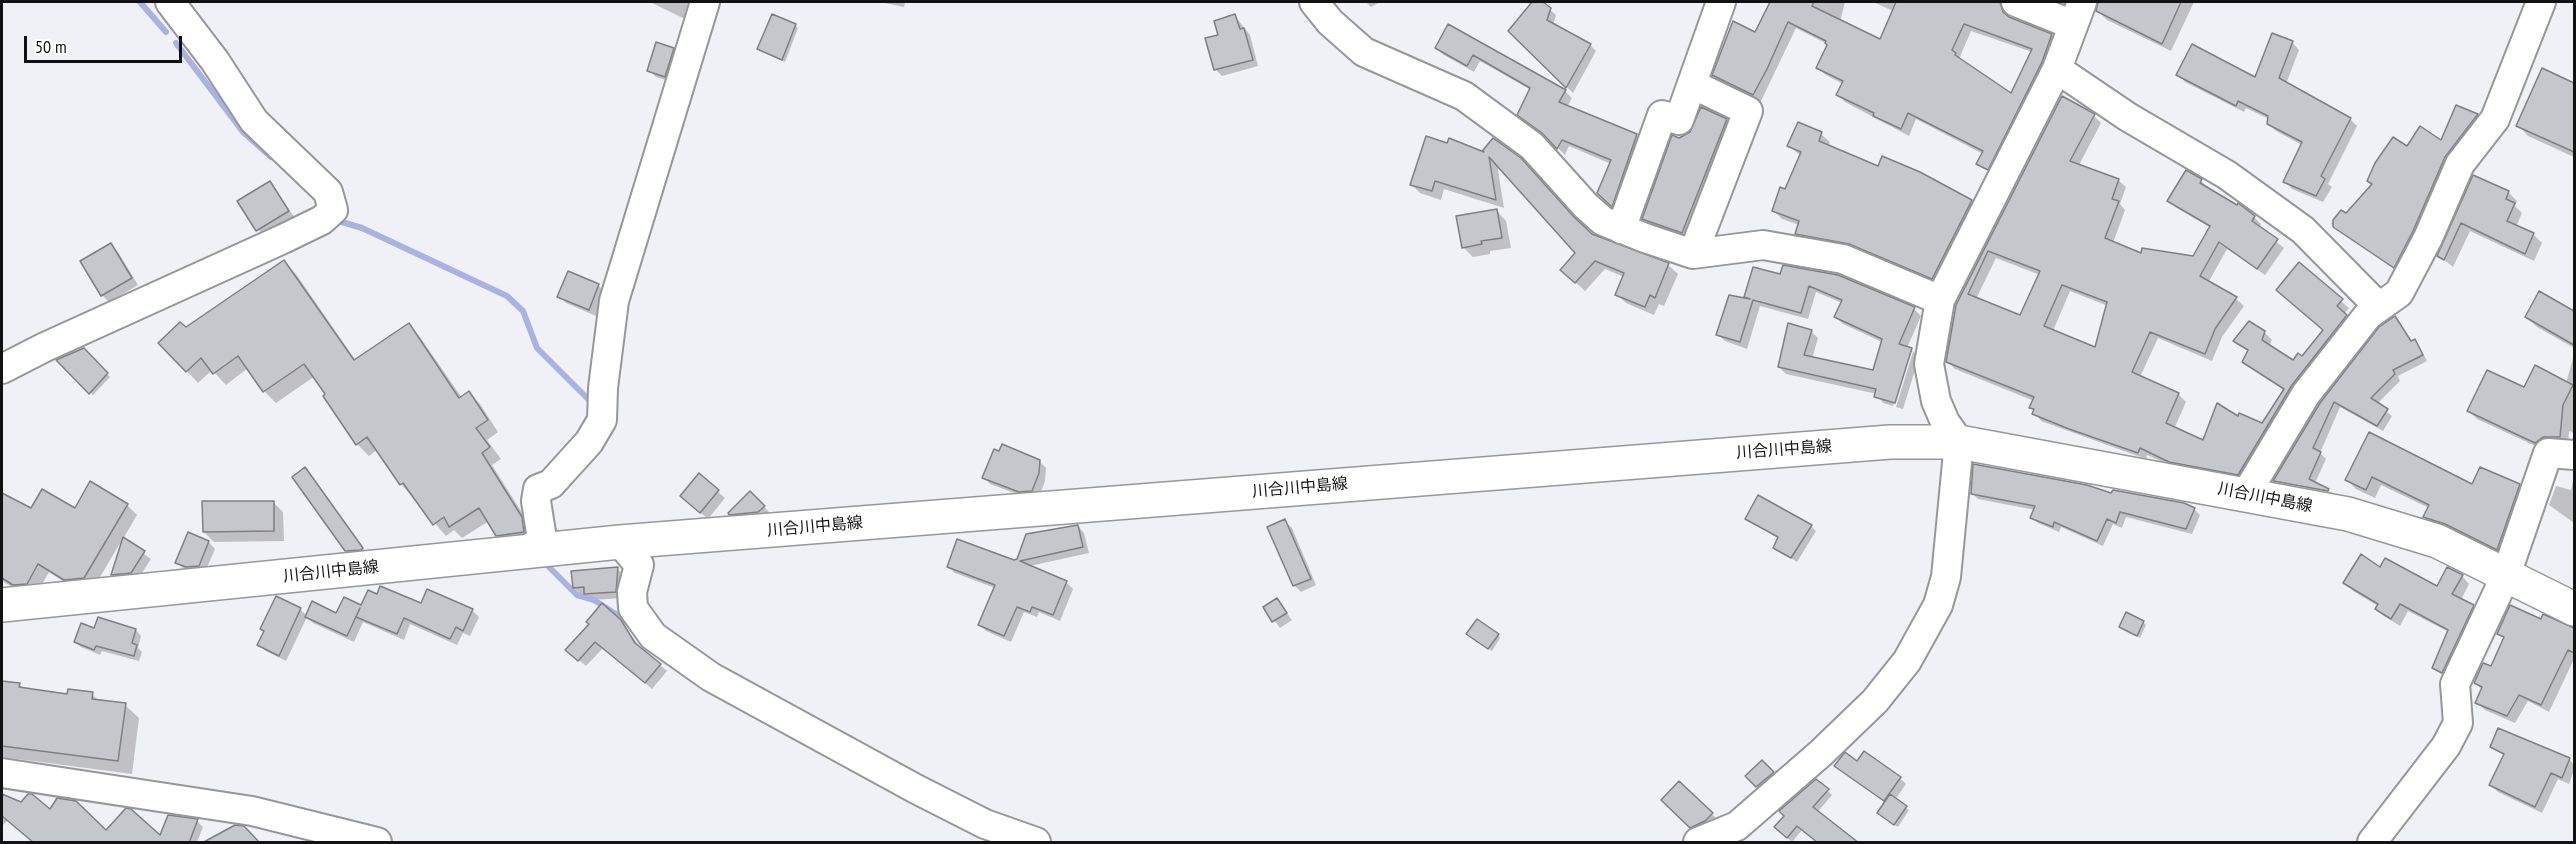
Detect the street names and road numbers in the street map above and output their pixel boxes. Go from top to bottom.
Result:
street label: 川合川中島線 [1735,437,1833,463]
street label: 川合川中島線 [1251,474,1349,502]
street label: 川合川中島線 [2216,479,2314,517]
street label: 川合川中島線 [766,513,864,541]
street label: 川合川中島線 [282,557,380,587]

